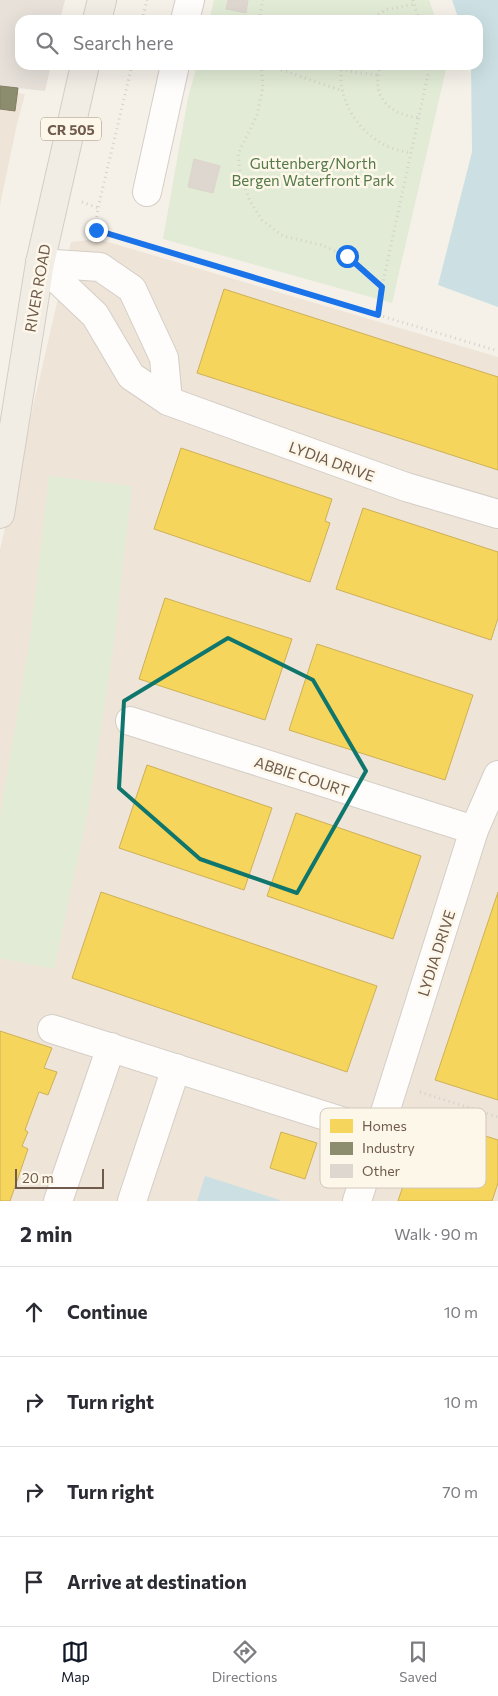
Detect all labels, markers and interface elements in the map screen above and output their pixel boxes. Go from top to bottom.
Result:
search box [15,15,483,70]
icon: search [33,29,61,57]
text: Search here [73,31,173,54]
road number: CR 505 [41,118,101,140]
park label: Guttenberg/North Bergen Waterfront Park [232,154,394,189]
route end [85,219,108,242]
street label: RIVER ROAD [20,242,54,334]
route start [336,245,359,268]
street label: LYDIA DRIVE [287,437,377,485]
street label: ABBIE COURT [252,752,352,800]
street label: LYDIA DRIVE [414,907,458,998]
legend [320,1108,486,1188]
text: Homes [362,1117,407,1134]
text: Industry [362,1139,415,1156]
text: Other [362,1162,401,1179]
scale bar [15,1166,104,1189]
text: 20 m [22,1169,54,1186]
text: 2 min [20,1221,72,1246]
text: Walk · 90 m [394,1224,478,1243]
icon: ahead [20,1298,48,1326]
text: Continue [67,1300,147,1323]
text: 10 m [444,1302,478,1321]
icon: right [20,1388,48,1416]
text: Turn right [67,1390,154,1413]
text: 10 m [444,1392,478,1411]
icon: right [20,1478,48,1506]
text: Turn right [67,1480,154,1503]
text: 70 m [442,1482,478,1501]
icon: arrive [20,1568,48,1596]
text: Arrive at destination [67,1570,247,1593]
tab: Map [61,1638,90,1685]
tab: Directions [212,1638,277,1685]
tab: Saved [399,1638,437,1685]

